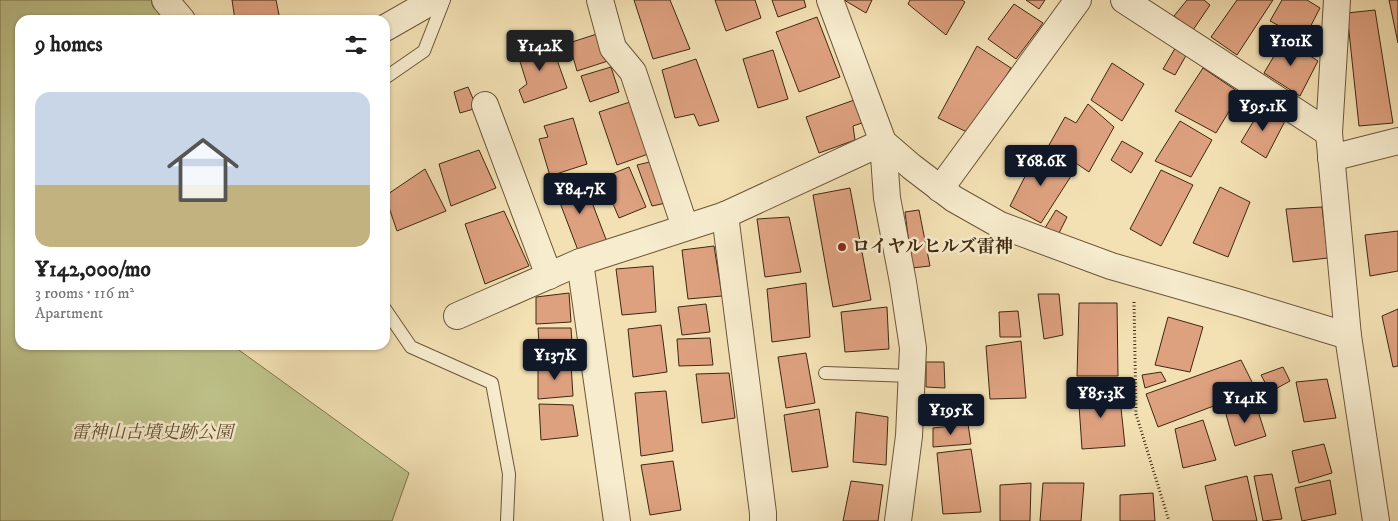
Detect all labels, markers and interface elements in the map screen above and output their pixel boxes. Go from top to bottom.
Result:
pin: ¥101K [1256,24,1326,67]
pin: ¥142K [505,30,575,72]
icon: filters [342,31,370,59]
text: ¥101K [1270,31,1312,51]
text: 9 homes [35,32,103,58]
text: ¥142K [518,36,562,56]
pin: ¥95.1K [1222,90,1304,132]
text: ¥95.1K [1239,96,1287,116]
icon: home [158,125,248,215]
pin: ¥68.6K [1000,144,1082,187]
text: ¥68.6K [1016,151,1066,171]
pin: ¥84.7K [539,172,621,215]
text: ¥84.7K [555,179,605,199]
place label: ロイヤルヒルズ雷神 [852,236,1013,258]
marker: ロイヤルヒルズ雷神 [836,241,848,253]
text: ¥142,000/mo [35,257,151,283]
text: 3 rooms · 116 m² [35,283,134,303]
text: Apartment [35,303,103,323]
pin: ¥137K [520,338,590,381]
text: ¥137K [534,345,576,365]
pin: ¥85.3K [1060,376,1142,419]
pin: ¥141K [1210,382,1280,424]
text: ¥85.3K [1077,383,1125,403]
text: ¥141K [1224,388,1266,408]
pin: ¥195K [916,394,986,436]
text: ¥195K [929,400,973,420]
park label: 雷神山古墳史跡公園 [71,422,236,444]

